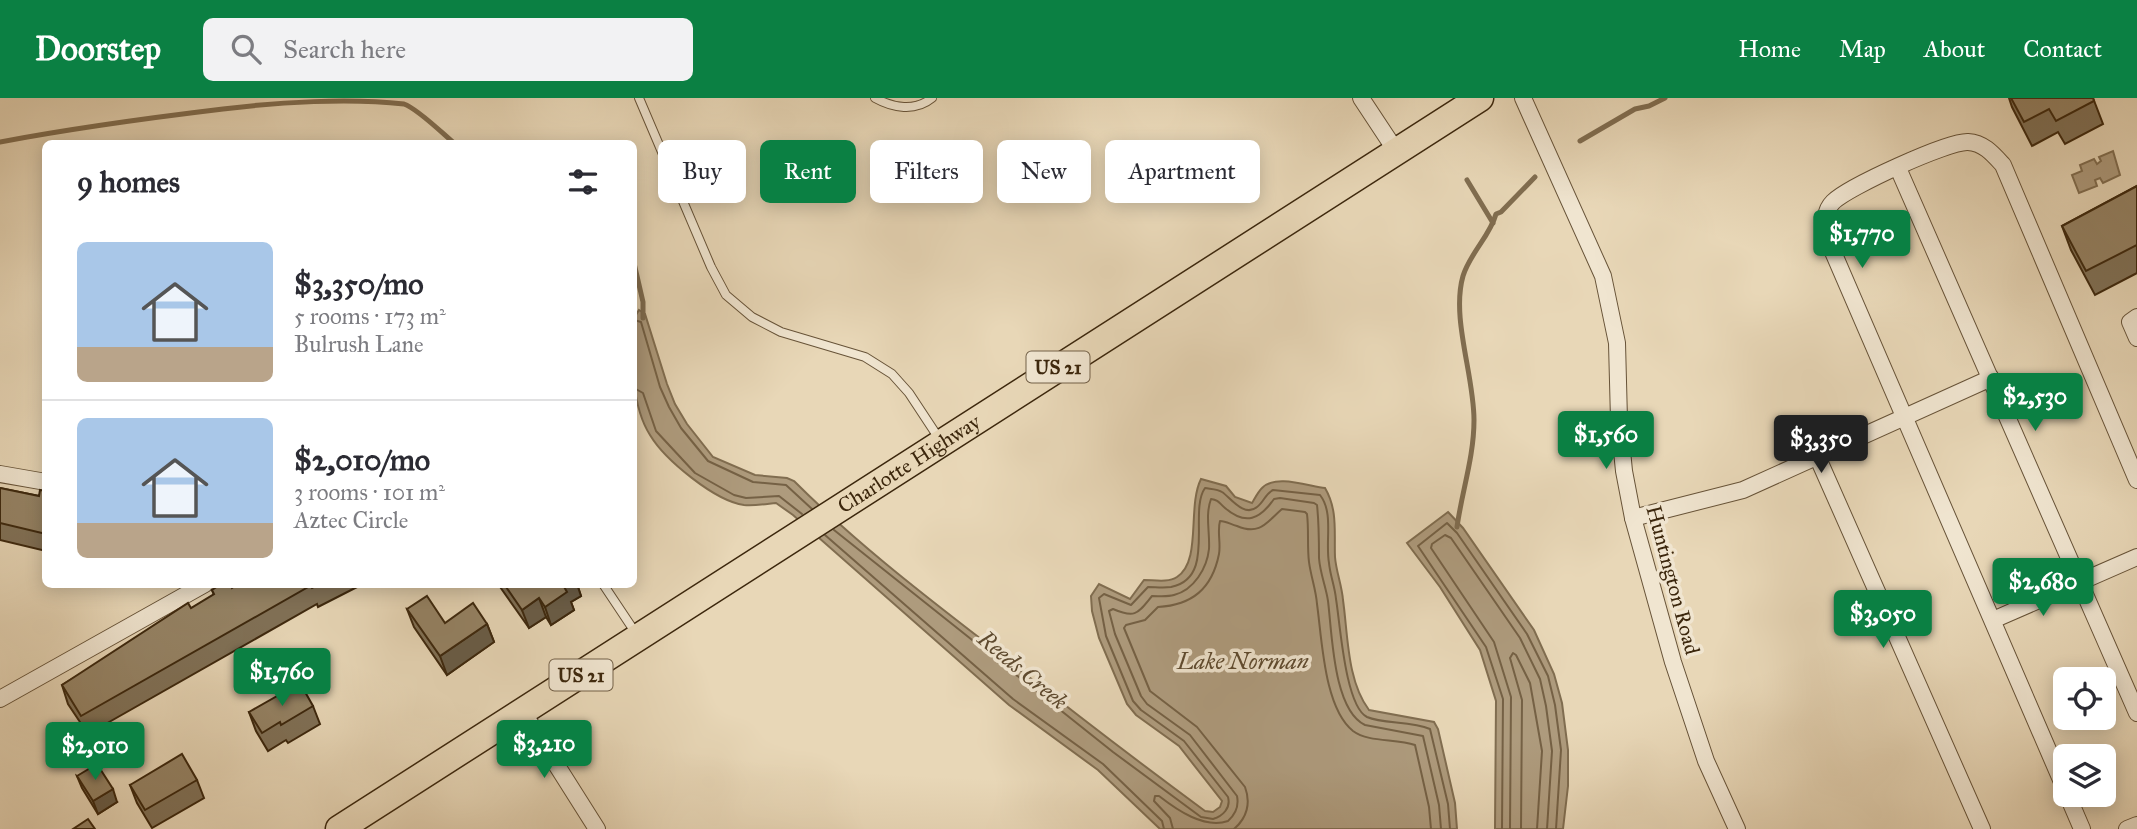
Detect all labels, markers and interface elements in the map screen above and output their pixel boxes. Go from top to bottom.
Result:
search box [203,18,693,81]
text: Doorstep [35,29,161,69]
icon: search [227,30,265,68]
text: Search here [283,33,406,65]
text: Home [1738,34,1801,64]
text: Map [1839,34,1886,64]
text: About [1924,34,1985,64]
text: Contact [2023,34,2102,64]
chip: Buy [658,140,746,203]
chip: Rent [760,140,856,203]
chip: Filters [870,140,983,203]
chip: New [997,140,1091,203]
chip: Apartment [1105,140,1260,203]
icon: filters [564,163,602,201]
text: 9 homes [77,164,180,200]
pin: $1,770 [1805,211,1919,270]
text: $1,770 [1829,219,1895,247]
text: $3,350/mo [294,266,424,302]
icon: home [133,270,217,354]
text: 5 rooms · 173 m² [294,302,446,330]
text: Bulrush Lane [294,330,424,358]
road number: US 21 [1026,352,1090,382]
pin: $2,530 [1978,374,2092,433]
text: $2,530 [2003,382,2067,410]
street label: Charlotte Highway [833,408,986,519]
pin: $1,560 [1549,412,1663,471]
pin: $3,350 [1764,416,1878,475]
text: $1,560 [1574,420,1638,448]
text: $3,350 [1790,424,1852,452]
text: $2,010/mo [294,442,430,478]
icon: home [133,446,217,530]
text: 3 rooms · 101 m² [294,478,445,506]
street label: Huntington Road [1641,502,1706,658]
text: Aztec Circle [294,506,408,534]
pin: $2,680 [1986,559,2100,618]
text: $2,680 [2009,567,2077,595]
pin: $3,050 [1826,590,1940,650]
text: $3,050 [1850,599,1916,627]
water label: Reeds Creek [972,624,1073,716]
water label: Lake Norman [1176,647,1309,675]
pin: $1,760 [225,648,339,708]
text: $1,760 [250,657,314,685]
road number: US 21 [550,660,612,690]
map controls [2053,667,2116,807]
button: locate [2053,667,2116,730]
pin: $3,210 [487,720,601,780]
pin: $2,010 [38,722,152,782]
text: $3,210 [513,729,575,757]
text: $2,010 [61,731,129,759]
button: layers [2053,744,2116,807]

